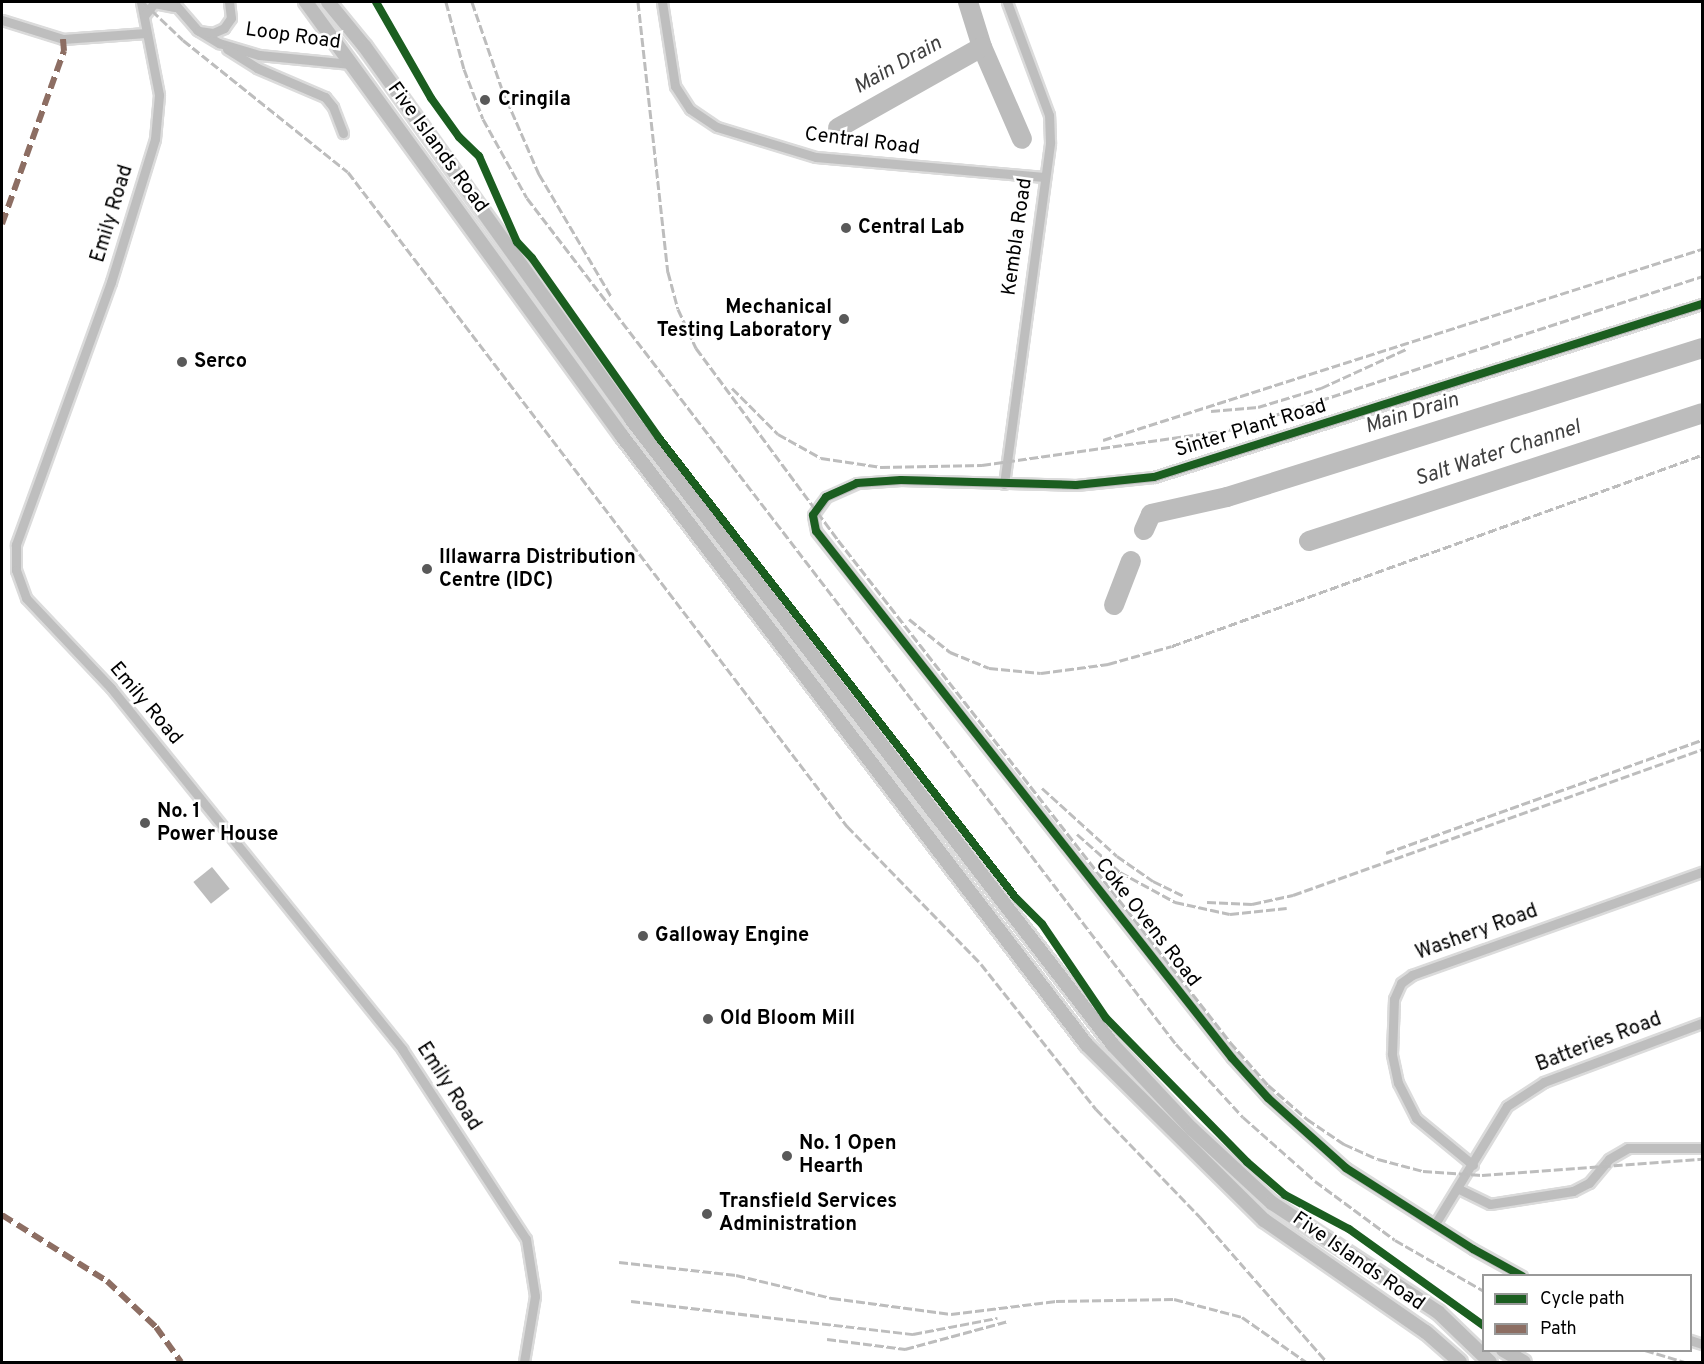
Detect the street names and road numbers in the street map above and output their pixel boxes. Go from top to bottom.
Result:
street label: Loop Road [244,18,342,56]
street label: Five Islands Road [382,78,492,218]
street label: Central Road [803,123,921,161]
street label: Emily Road [87,162,139,266]
street label: Kembla Road [998,177,1038,297]
street label: Sinter Plant Road [1172,395,1330,463]
street label: Emily Road [103,658,187,750]
street label: Coke Ovens Road [1089,854,1205,992]
street label: Washery Road [1413,900,1541,966]
street label: Batteries Road [1533,1008,1665,1078]
street label: Emily Road [411,1038,485,1136]
street label: Five Islands Road [1287,1208,1429,1316]

